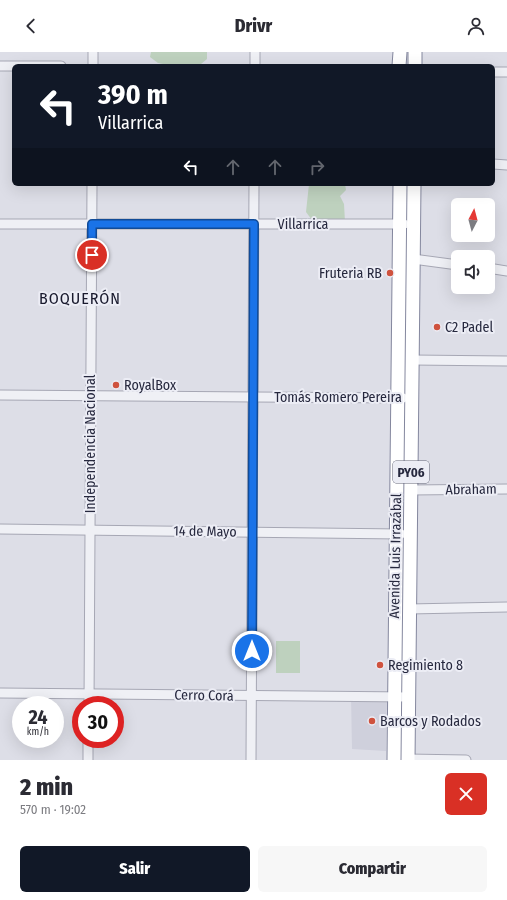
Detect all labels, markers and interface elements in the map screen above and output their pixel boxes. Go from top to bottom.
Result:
icon: back [20,15,42,37]
text: Drivr [235,15,272,37]
icon: person [465,15,487,37]
text: 390 m [98,78,168,111]
icon: left [32,80,84,132]
text: Villarrica [98,112,163,134]
icon: left [180,156,202,178]
icon: ahead [222,156,244,178]
icon: ahead [264,156,286,178]
icon: right [306,156,328,178]
north arrow [451,198,495,242]
map controls [451,198,495,294]
street label: Villarrica [278,216,329,233]
pin [75,238,109,272]
icon: arrive [81,244,103,266]
button: sound [451,250,495,294]
place label: Fruteria RB [319,265,382,282]
marker: Fruteria RB [385,268,395,278]
district label: BOQUERÓN [39,289,121,308]
place label: C2 Padel [445,319,493,336]
marker: C2 Padel [432,322,442,332]
street label: Independencia Nacional [82,374,99,513]
place label: RoyalBox [124,377,177,394]
marker: RoyalBox [111,380,121,390]
street label: Tomás Romero Pereira [274,389,402,406]
road number: PY06 [393,461,429,483]
street label: Abraham [445,481,497,498]
street label: Avenida Luis Irrazábal [386,493,405,619]
street label: 14 de Mayo [173,522,237,541]
position arrow [231,630,273,672]
place label: Regimiento 8 [388,657,463,674]
marker: Regimiento 8 [375,660,385,670]
street label: Cerro Corá [174,686,234,705]
speed limit sign: 30 [72,696,124,748]
text: 24 [28,705,48,729]
place label: Barcos y Rodados [380,713,481,730]
marker: Barcos y Rodados [367,716,377,726]
text: km/h [27,726,49,738]
text: 2 min [20,773,73,801]
button: close [445,773,487,815]
text: 570 m · 19:02 [20,802,86,817]
button: Salir [20,846,250,892]
button: Compartir [258,846,487,892]

